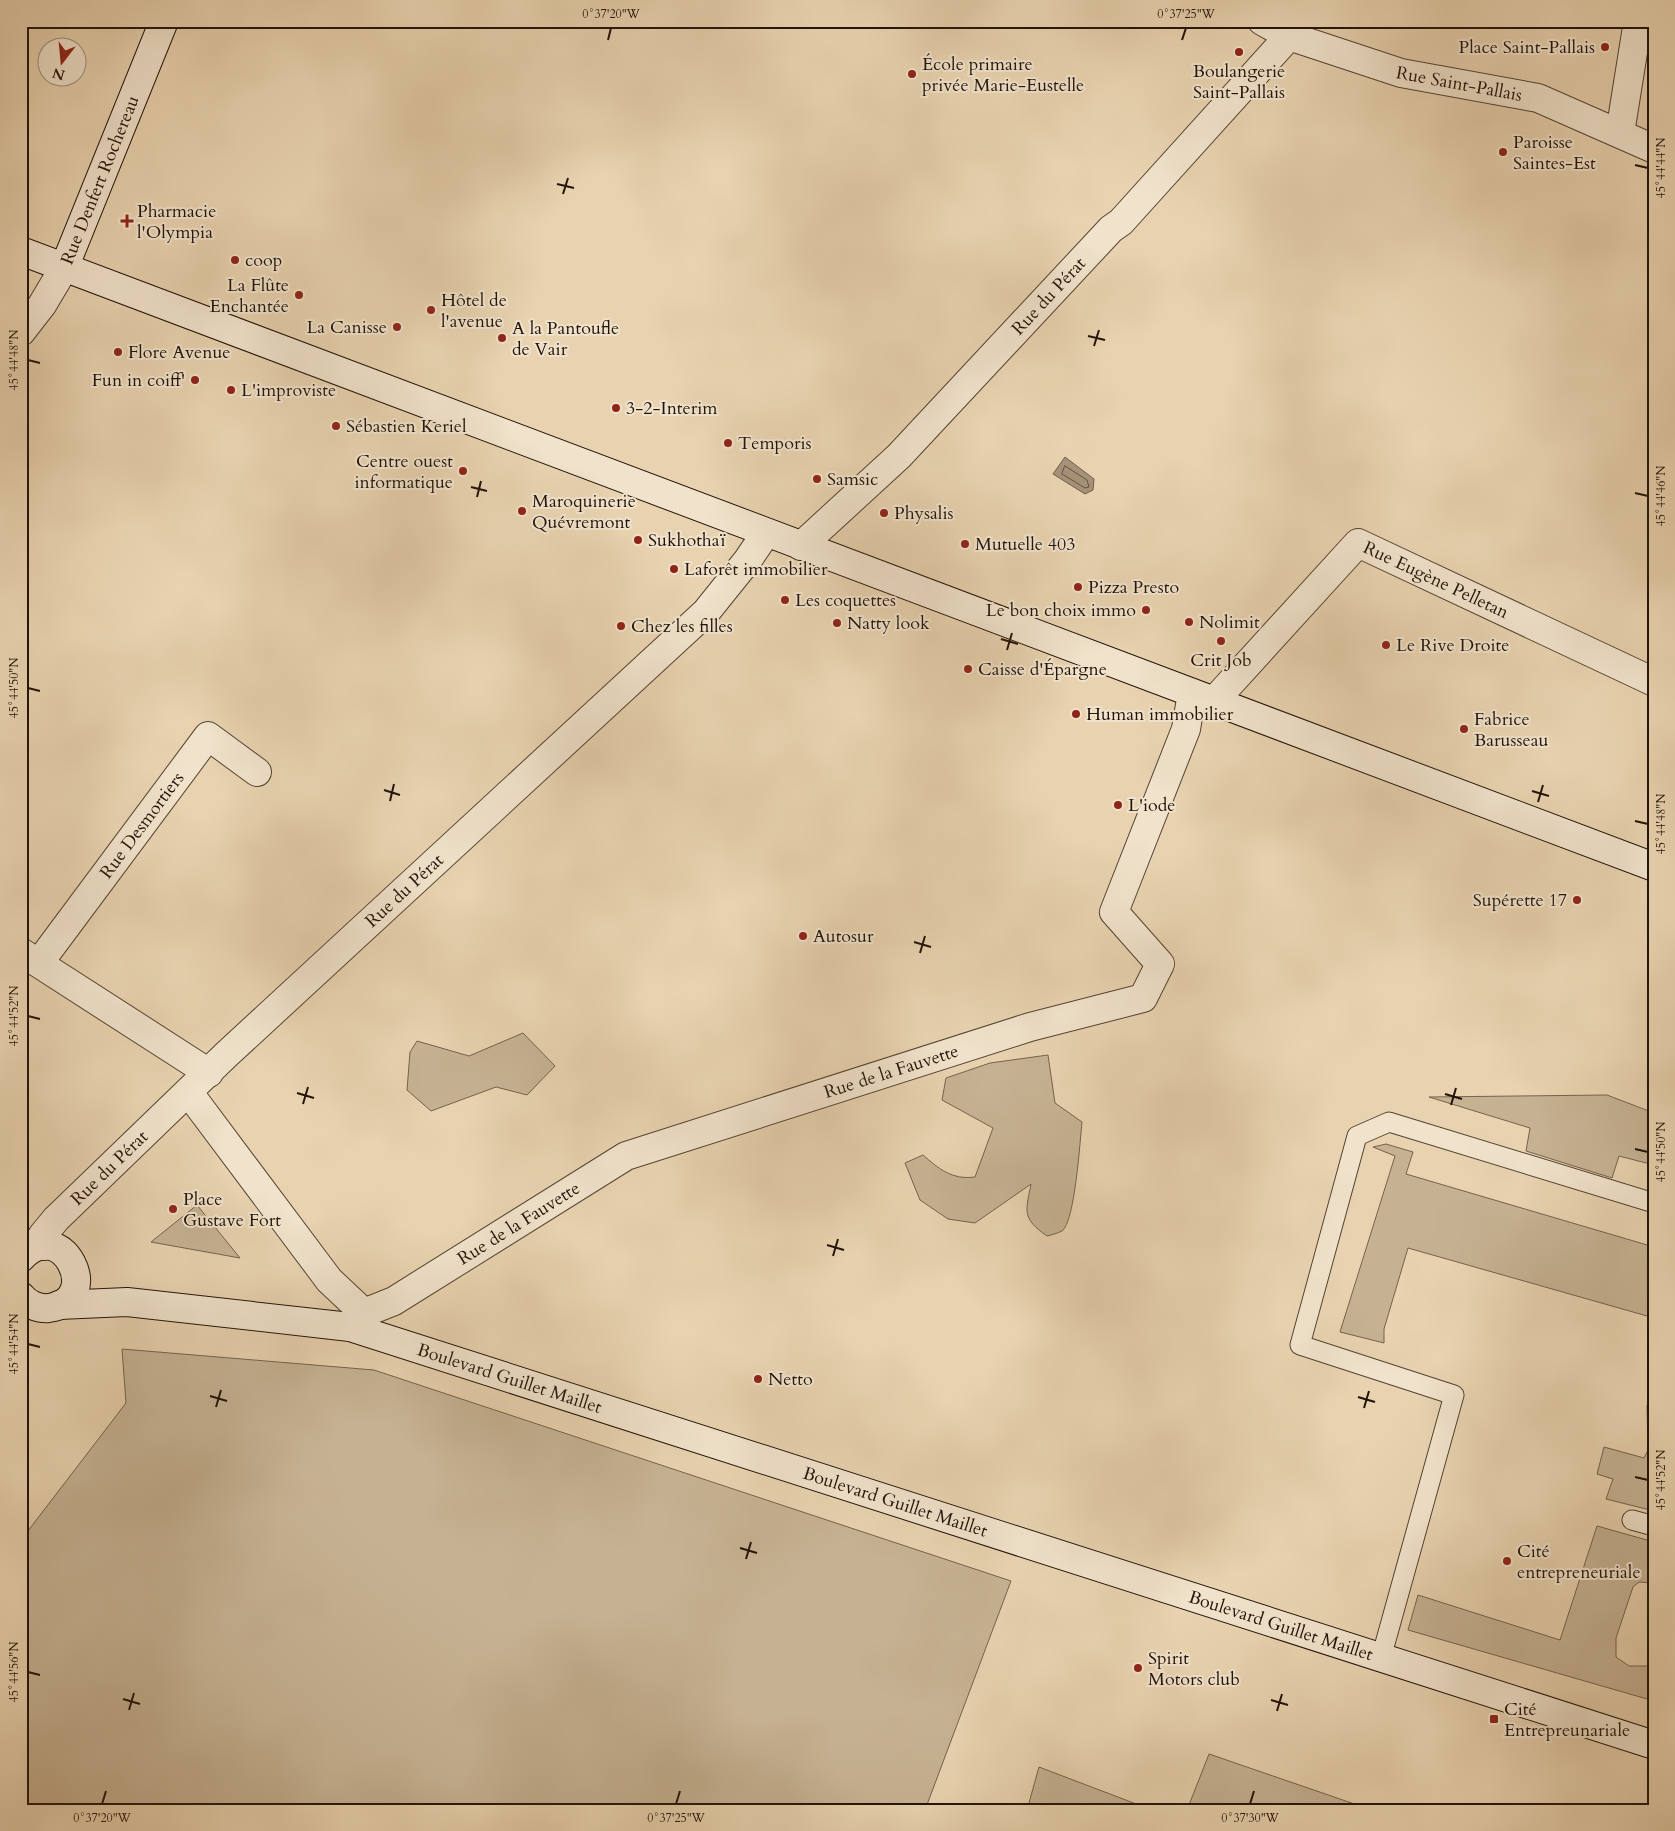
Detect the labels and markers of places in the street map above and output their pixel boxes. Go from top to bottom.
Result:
place label: Place Saint-Pallais [1459,35,1595,60]
marker: Place Saint-Pallais [1599,41,1611,53]
marker: Boulangerie Saint-Pallais [1233,46,1245,58]
place label: École primaire privée Marie-Eustelle [922,52,1084,98]
place label: Boulangerie Saint-Pallais [1193,59,1285,105]
marker: École primaire privée Marie-Eustelle [906,68,918,80]
place label: Paroisse Saintes-Est [1513,130,1596,176]
marker: Paroisse Saintes-Est [1497,146,1509,158]
place label: Pharmacie l'Olympia [137,199,216,245]
marker: Pharmacie l'Olympia [121,215,133,227]
place label: coop [245,248,282,273]
marker: coop [229,254,241,266]
place label: La Flûte Enchantée [210,273,289,319]
place label: Hôtel de l'avenue [441,288,507,334]
marker: La Flûte Enchantée [293,289,305,301]
marker: Hôtel de l'avenue [425,304,437,316]
place label: La Canisse [306,315,387,340]
place label: A la Pantoufle de Vair [512,316,619,362]
marker: La Canisse [391,321,403,333]
marker: A la Pantoufle de Vair [496,332,508,344]
place label: Flore Avenue [128,340,231,365]
marker: Flore Avenue [112,346,124,358]
place label: Fun in coiff' [92,368,185,393]
marker: Fun in coiff' [189,374,201,386]
place label: L'improviste [241,378,336,403]
marker: L'improviste [225,384,237,396]
place label: 3-2-Interim [626,396,718,421]
marker: 3-2-Interim [610,402,622,414]
place label: Sébastien Keriel [346,414,467,439]
marker: Sébastien Keriel [330,420,342,432]
place label: Temporis [738,431,812,456]
marker: Temporis [722,437,734,449]
place label: Centre ouest informatique [354,449,453,495]
marker: Centre ouest informatique [457,465,469,477]
place label: Samsic [827,467,878,492]
marker: Samsic [811,473,823,485]
place label: Maroquinerie Quévremont [532,489,636,535]
place label: Physalis [894,501,954,526]
marker: Maroquinerie Quévremont [516,505,528,517]
marker: Physalis [878,507,890,519]
place label: Sukhothaï [648,528,726,553]
place label: Mutuelle 403 [975,532,1075,557]
marker: Sukhothaï [632,534,644,546]
marker: Mutuelle 403 [959,538,971,550]
place label: Laforêt immobilier [684,557,828,582]
marker: Laforêt immobilier [668,563,680,575]
place label: Pizza Presto [1088,575,1179,600]
marker: Pizza Presto [1072,581,1084,593]
place label: Les coquettes [795,588,896,613]
marker: Les coquettes [779,594,791,606]
place label: Le bon choix immo [986,598,1136,623]
marker: Le bon choix immo [1140,604,1152,616]
place label: Nolimit [1199,610,1260,635]
place label: Natty look [847,611,930,636]
place label: Chez les filles [631,614,733,639]
marker: Nolimit [1183,616,1195,628]
marker: Natty look [831,617,843,629]
marker: Chez les filles [615,620,627,632]
place label: Le Rive Droite [1396,633,1509,658]
marker: Crit Job [1215,635,1227,647]
marker: Le Rive Droite [1380,639,1392,651]
place label: Crit Job [1190,648,1252,673]
place label: Caisse d'Épargne [978,657,1107,682]
marker: Caisse d'Épargne [962,663,974,675]
place label: Human immobilier [1086,702,1234,727]
place label: Fabrice Barusseau [1474,707,1548,753]
marker: Human immobilier [1070,708,1082,720]
marker: Fabrice Barusseau [1458,723,1470,735]
place label: L'iode [1128,793,1176,818]
marker: L'iode [1112,799,1124,811]
place label: Supérette 17 [1473,888,1567,913]
marker: Supérette 17 [1571,894,1583,906]
place label: Autosur [813,924,874,949]
marker: Autosur [797,930,809,942]
place label: Place Gustave Fort [183,1187,281,1233]
marker: Place Gustave Fort [167,1203,179,1215]
place label: Netto [768,1367,813,1392]
marker: Netto [752,1373,764,1385]
place label: Cité entrepreneuriale [1517,1539,1641,1585]
marker: Cité entrepreneuriale [1501,1555,1513,1567]
place label: Spirit Motors club [1148,1646,1240,1692]
marker: Spirit Motors club [1132,1662,1144,1674]
place label: Cité Entrepreunariale [1504,1697,1630,1743]
marker: Cité Entrepreunariale [1488,1713,1500,1725]

